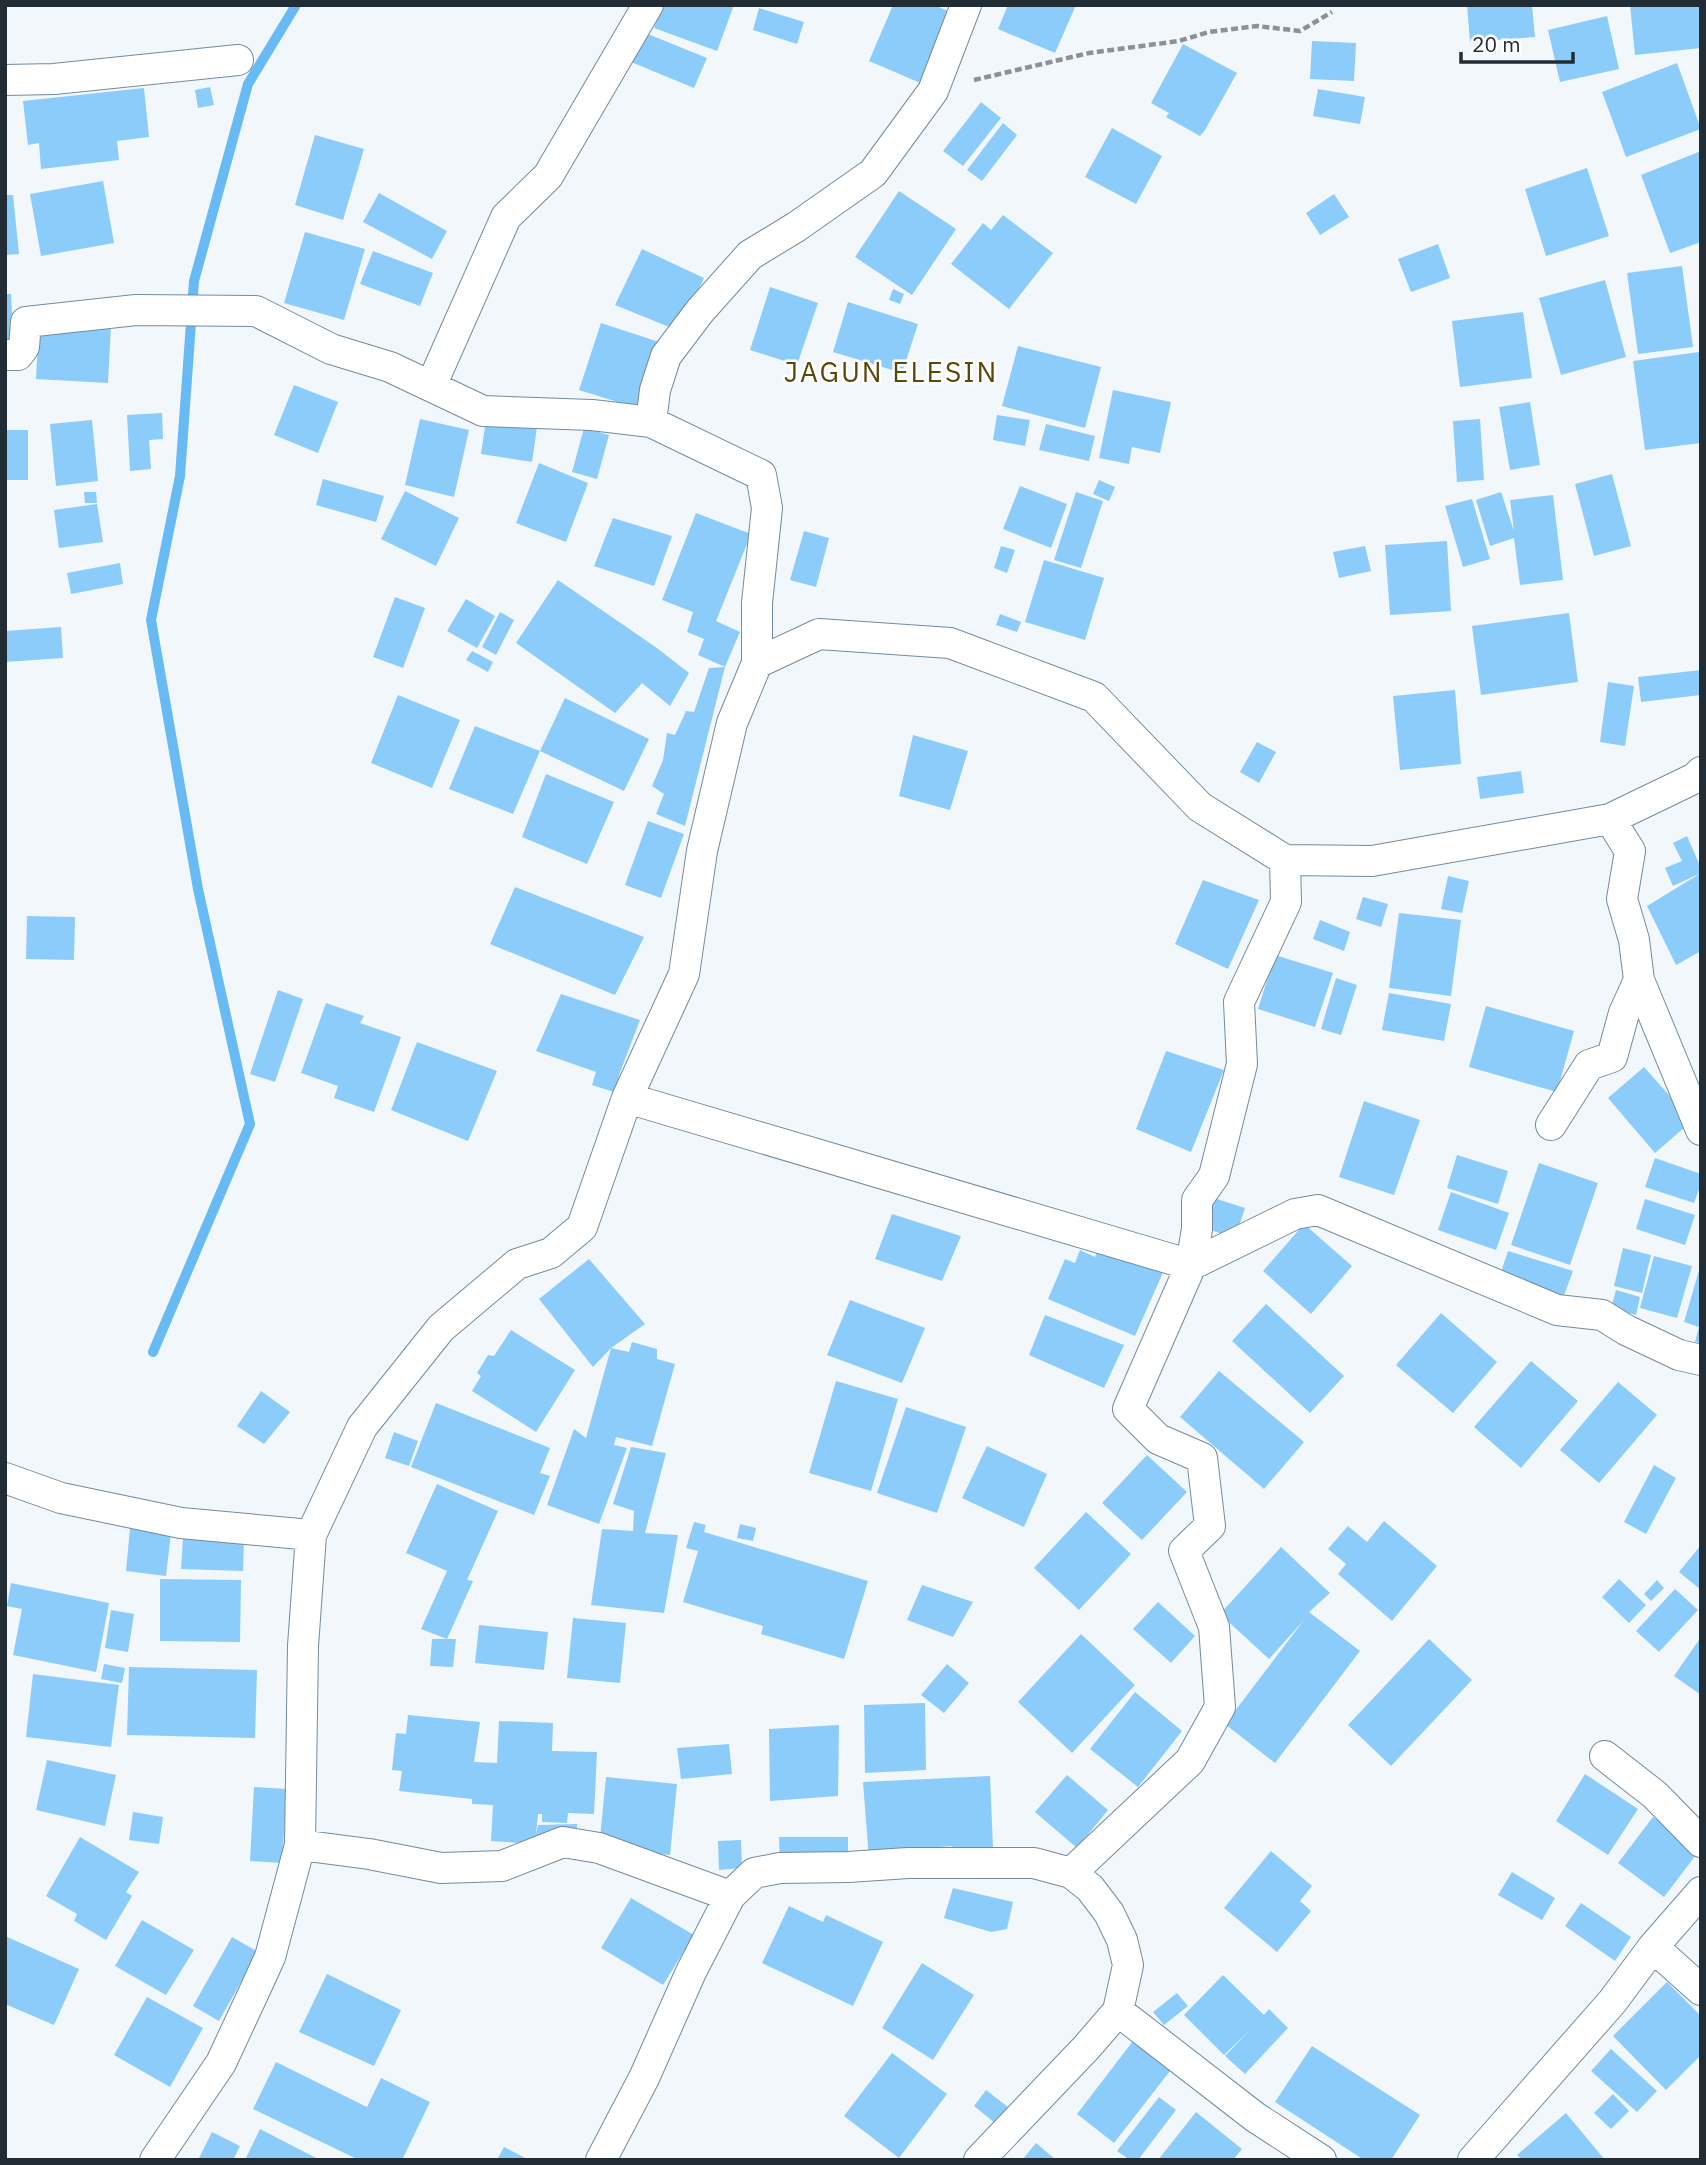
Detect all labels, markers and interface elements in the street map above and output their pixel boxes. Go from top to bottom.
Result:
scale bar [1461,21,1573,65]
text: 20 m [1472,30,1521,58]
district label: JAGUN ELESIN [784,353,998,390]

